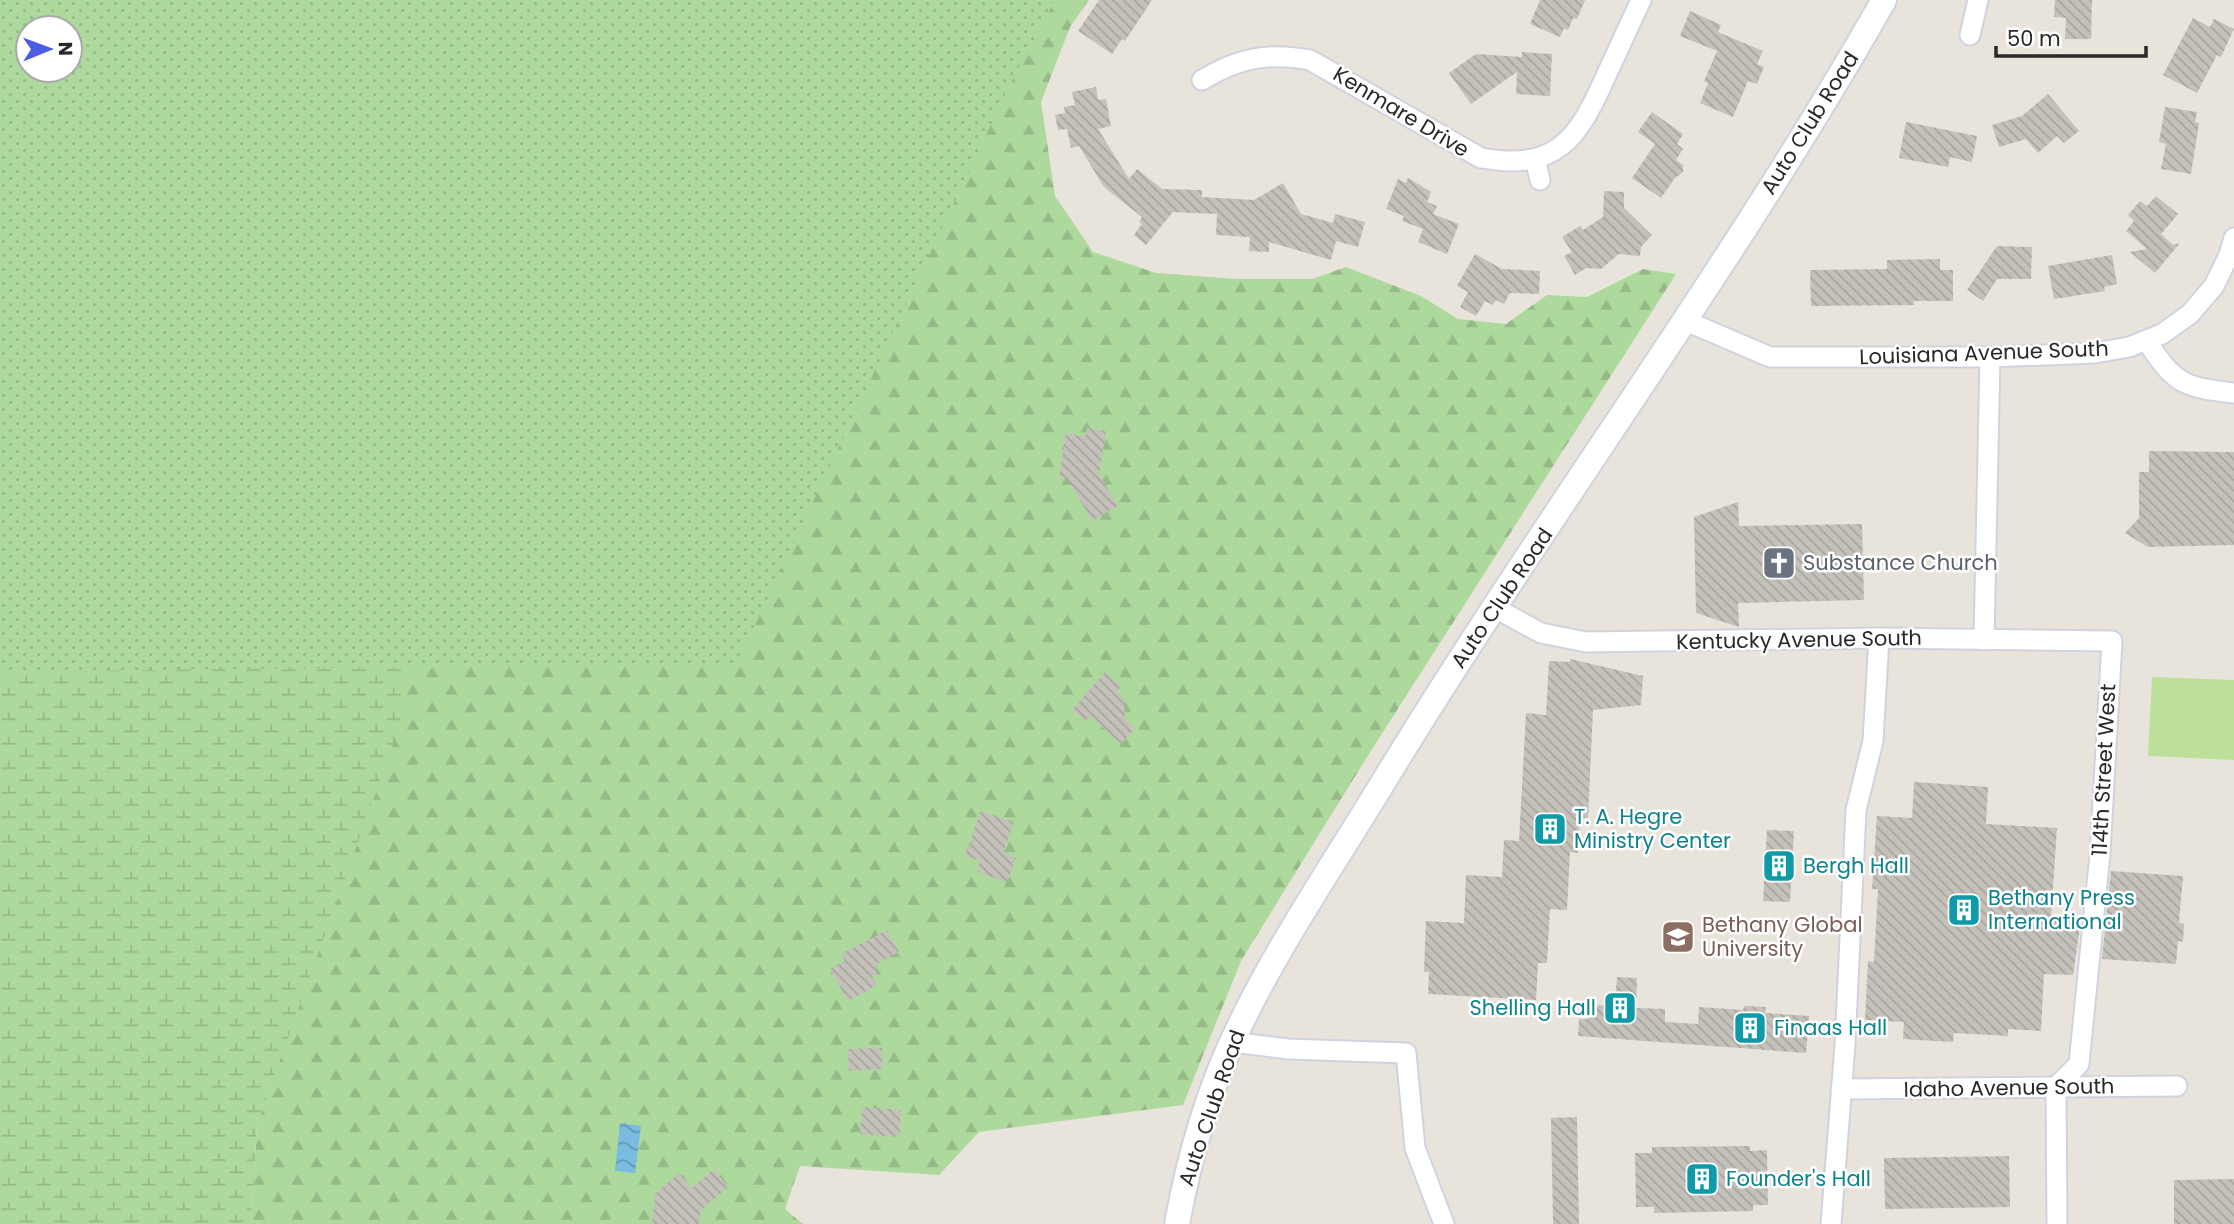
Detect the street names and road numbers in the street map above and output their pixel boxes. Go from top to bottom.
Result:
street label: Auto Club Road [1754,46,1865,200]
street label: Kenmare Drive [1328,59,1475,164]
street label: Louisiana Avenue South [1859,334,2109,371]
street label: Auto Club Road [1444,522,1559,674]
street label: Kentucky Avenue South [1676,623,1922,656]
street label: 114th Street West [2085,683,2122,857]
street label: Auto Club Road [1171,1026,1252,1190]
street label: Idaho Avenue South [1903,1071,2115,1104]

